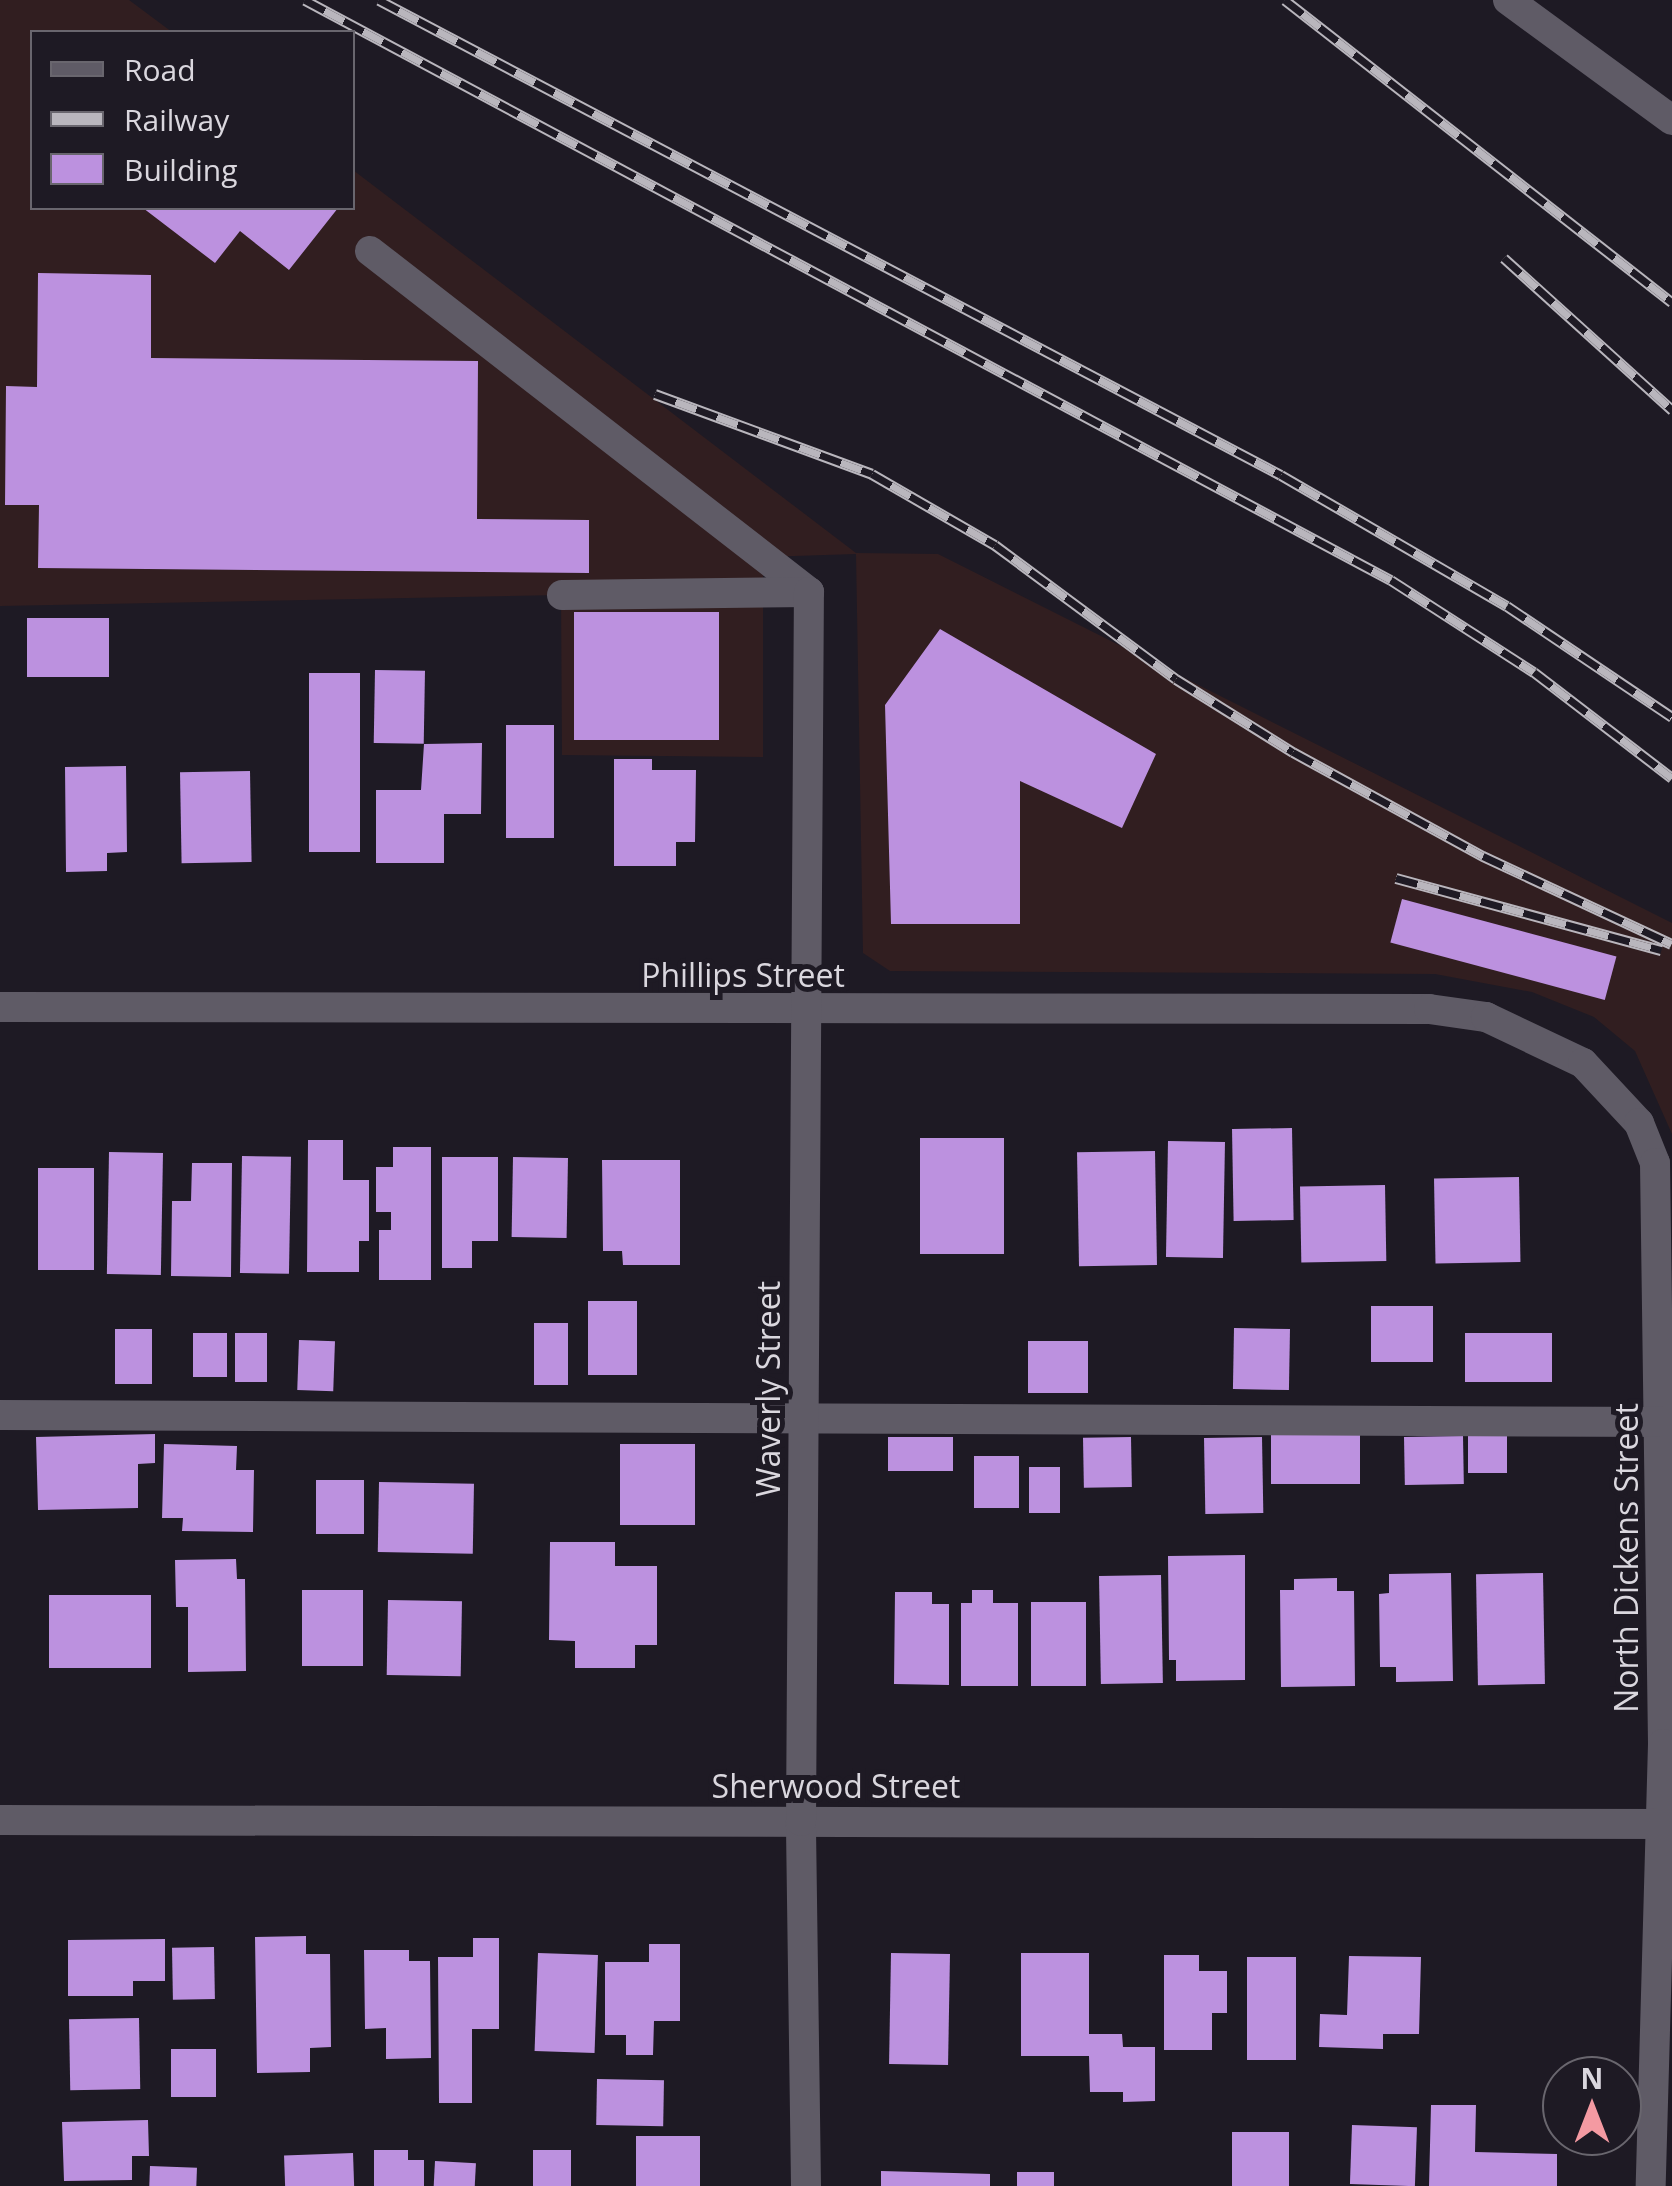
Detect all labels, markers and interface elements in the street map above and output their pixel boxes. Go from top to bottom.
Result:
legend [30,30,355,210]
text: Road [124,49,196,90]
text: Railway [124,99,229,140]
text: Building [124,149,238,190]
street label: Phillips Street [641,956,845,994]
street label: Waverly Street [749,1281,787,1497]
street label: North Dickens Street [1607,1403,1645,1713]
street label: Sherwood Street [712,1767,960,1805]
north arrow [1542,2056,1642,2156]
text: N [1581,2059,1603,2097]

